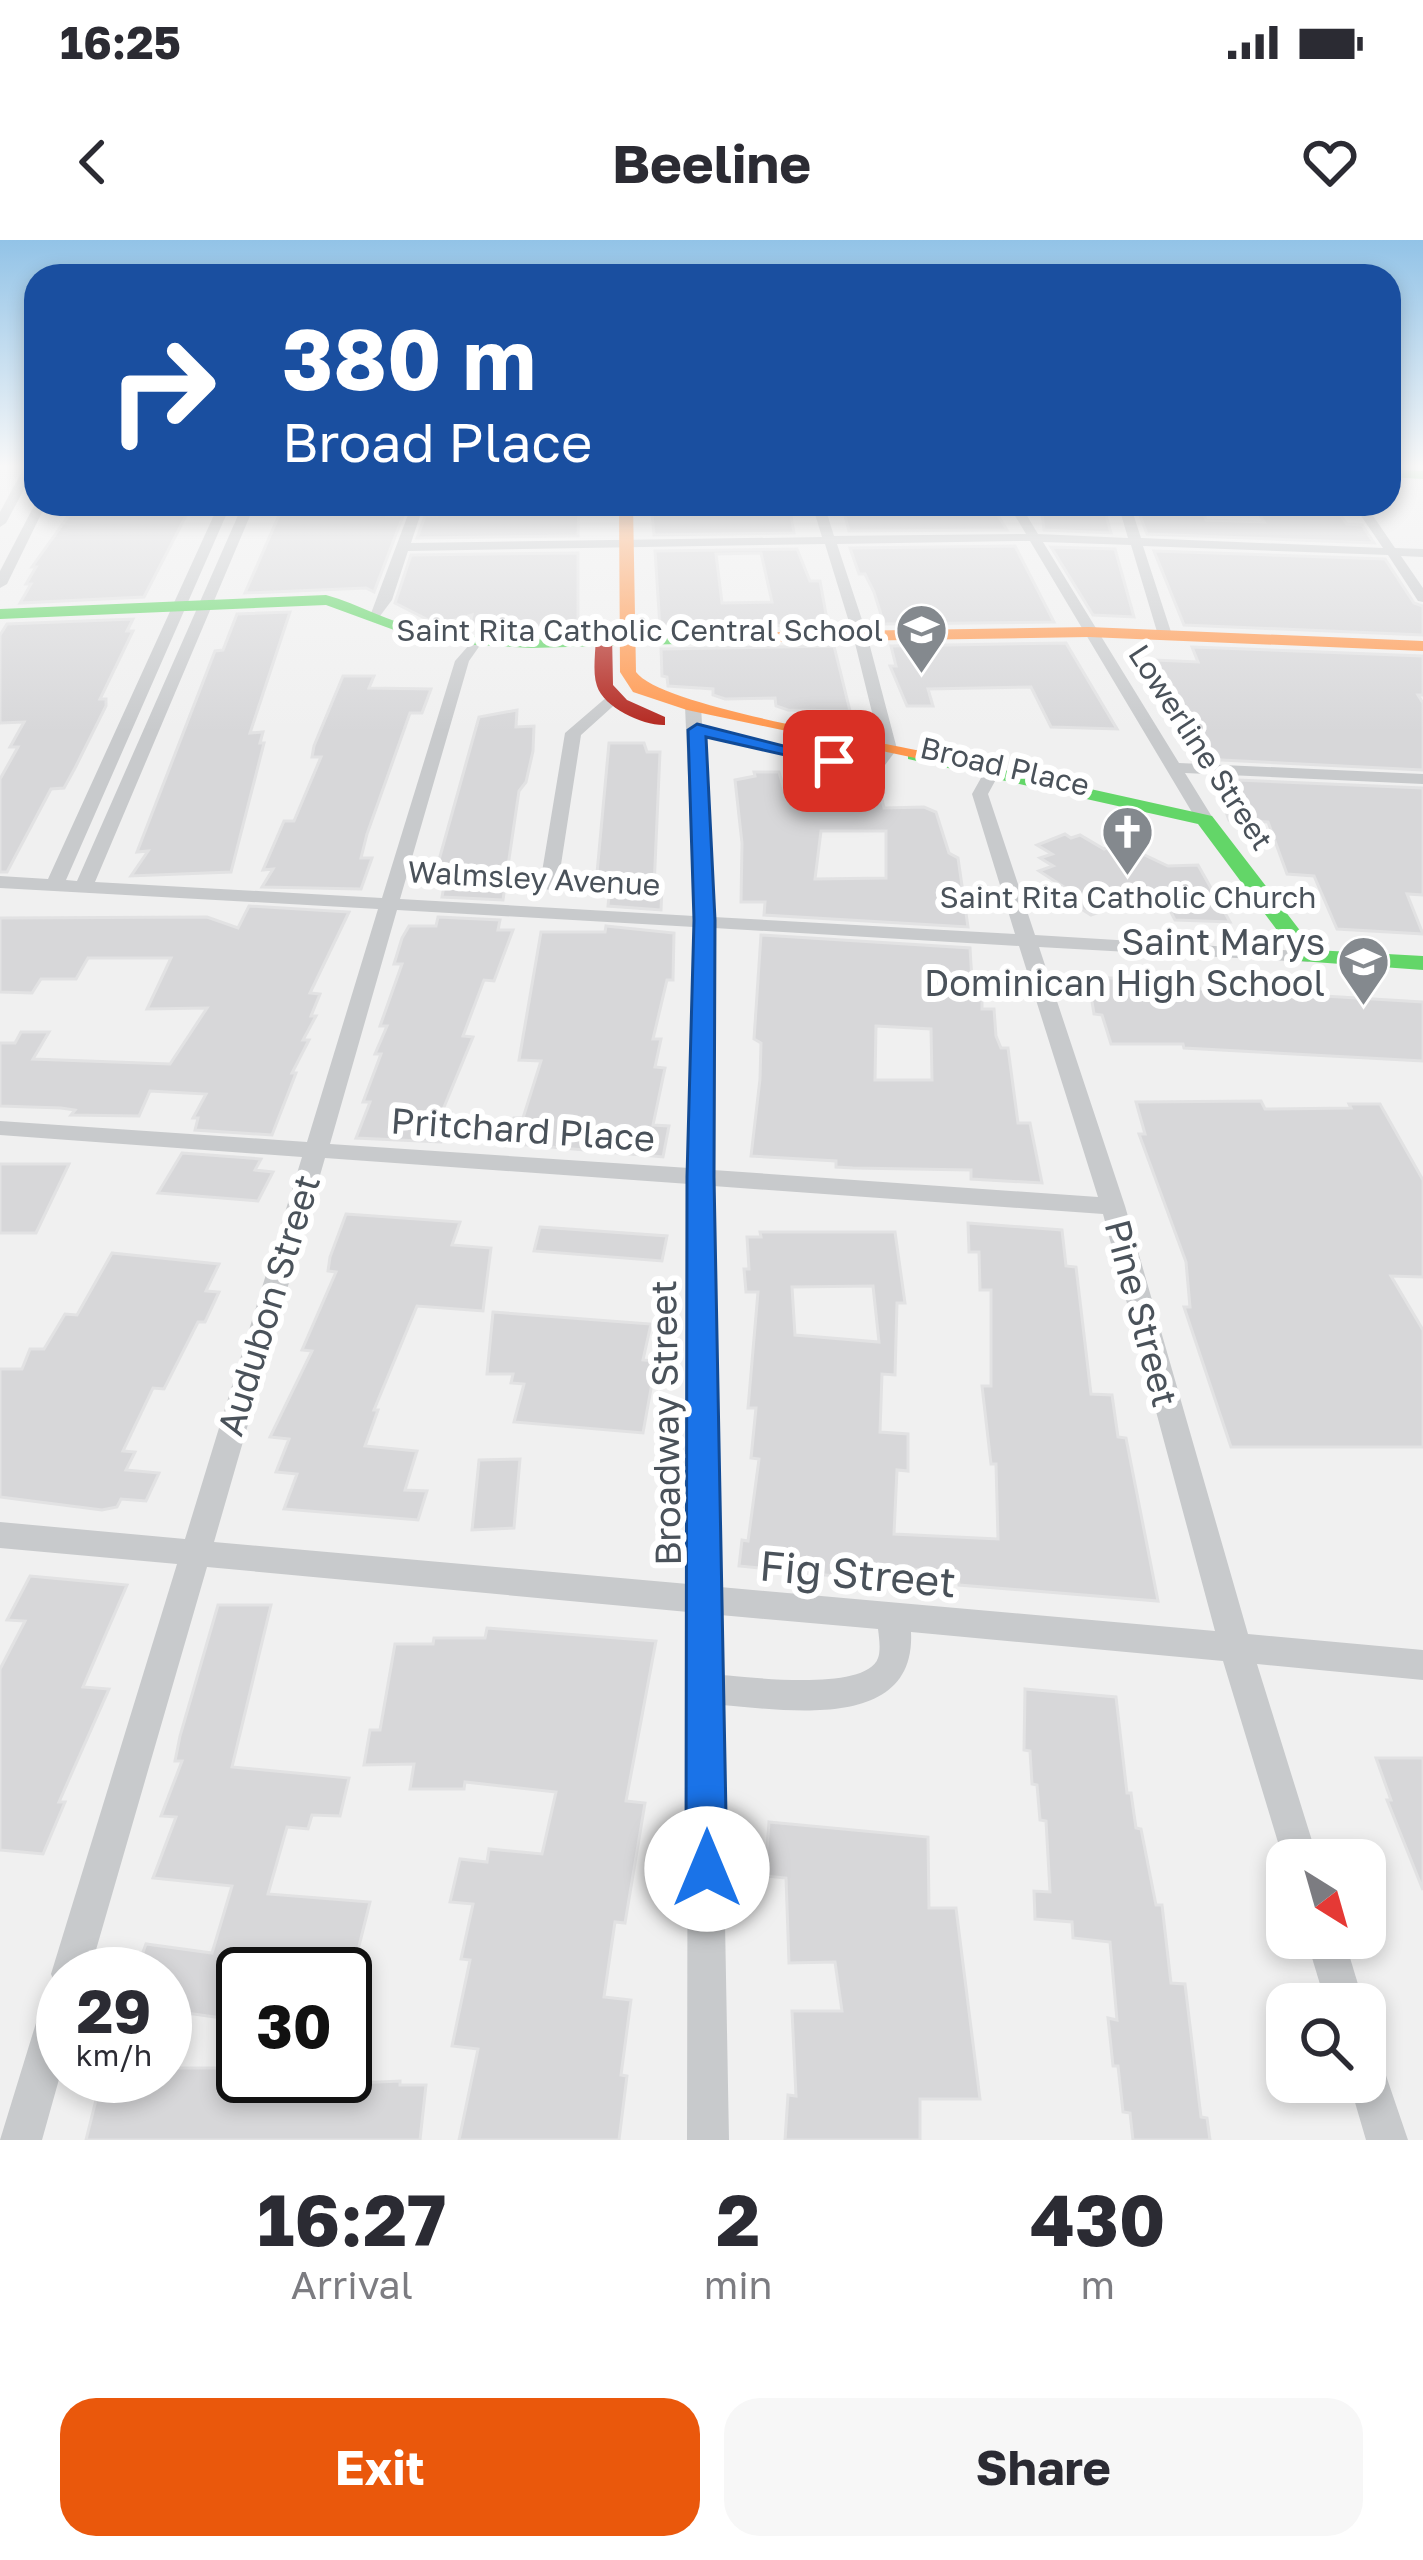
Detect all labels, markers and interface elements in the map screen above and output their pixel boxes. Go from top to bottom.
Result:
text: 16:25 [60,15,181,69]
icon: back [60,129,126,195]
icon: heart [1297,129,1363,195]
text: Beeline [612,130,811,195]
text: 380 m [282,308,536,408]
icon: right [84,312,240,468]
text: Broad Place [282,409,592,474]
school or university icon: Saint Rita Catholic Central School [894,602,950,676]
place label: Saint Rita Catholic Central School [396,612,883,648]
street label: Lowerline Street [1121,638,1281,856]
pin [783,710,885,812]
icon: arrive [801,728,867,794]
street label: Broad Place [917,729,1093,803]
church icon: Saint Rita Catholic Church [1100,804,1156,878]
street label: Walmsley Avenue [407,853,661,903]
place label: Saint Rita Catholic Church [940,879,1316,915]
place label: Saint Marys Dominican High School [924,920,1325,1004]
school or university icon: Saint Marys Dominican High School [1336,934,1392,1008]
street label: Pritchard Place [390,1098,656,1160]
street label: Audubon Street [208,1169,328,1441]
street label: Pine Street [1096,1215,1188,1411]
street label: Broadway Street [641,1280,689,1566]
street label: Fig Street [758,1540,958,1606]
position arrow [644,1806,770,1932]
north arrow [1266,1839,1386,1959]
map controls [1266,1839,1386,2103]
speed limit sign: 30 [216,1947,372,2103]
text: 29 [77,1974,151,2046]
button: search [1266,1983,1386,2103]
text: km/h [76,2037,152,2073]
text: 16:27 [257,2175,446,2262]
text: 2 [716,2175,760,2262]
text: 430 [1030,2175,1166,2262]
text: Arrival [291,2261,413,2308]
text: min [704,2261,773,2308]
text: m [1081,2261,1115,2308]
button: Exit [60,2398,700,2536]
button: Share [724,2398,1363,2536]

